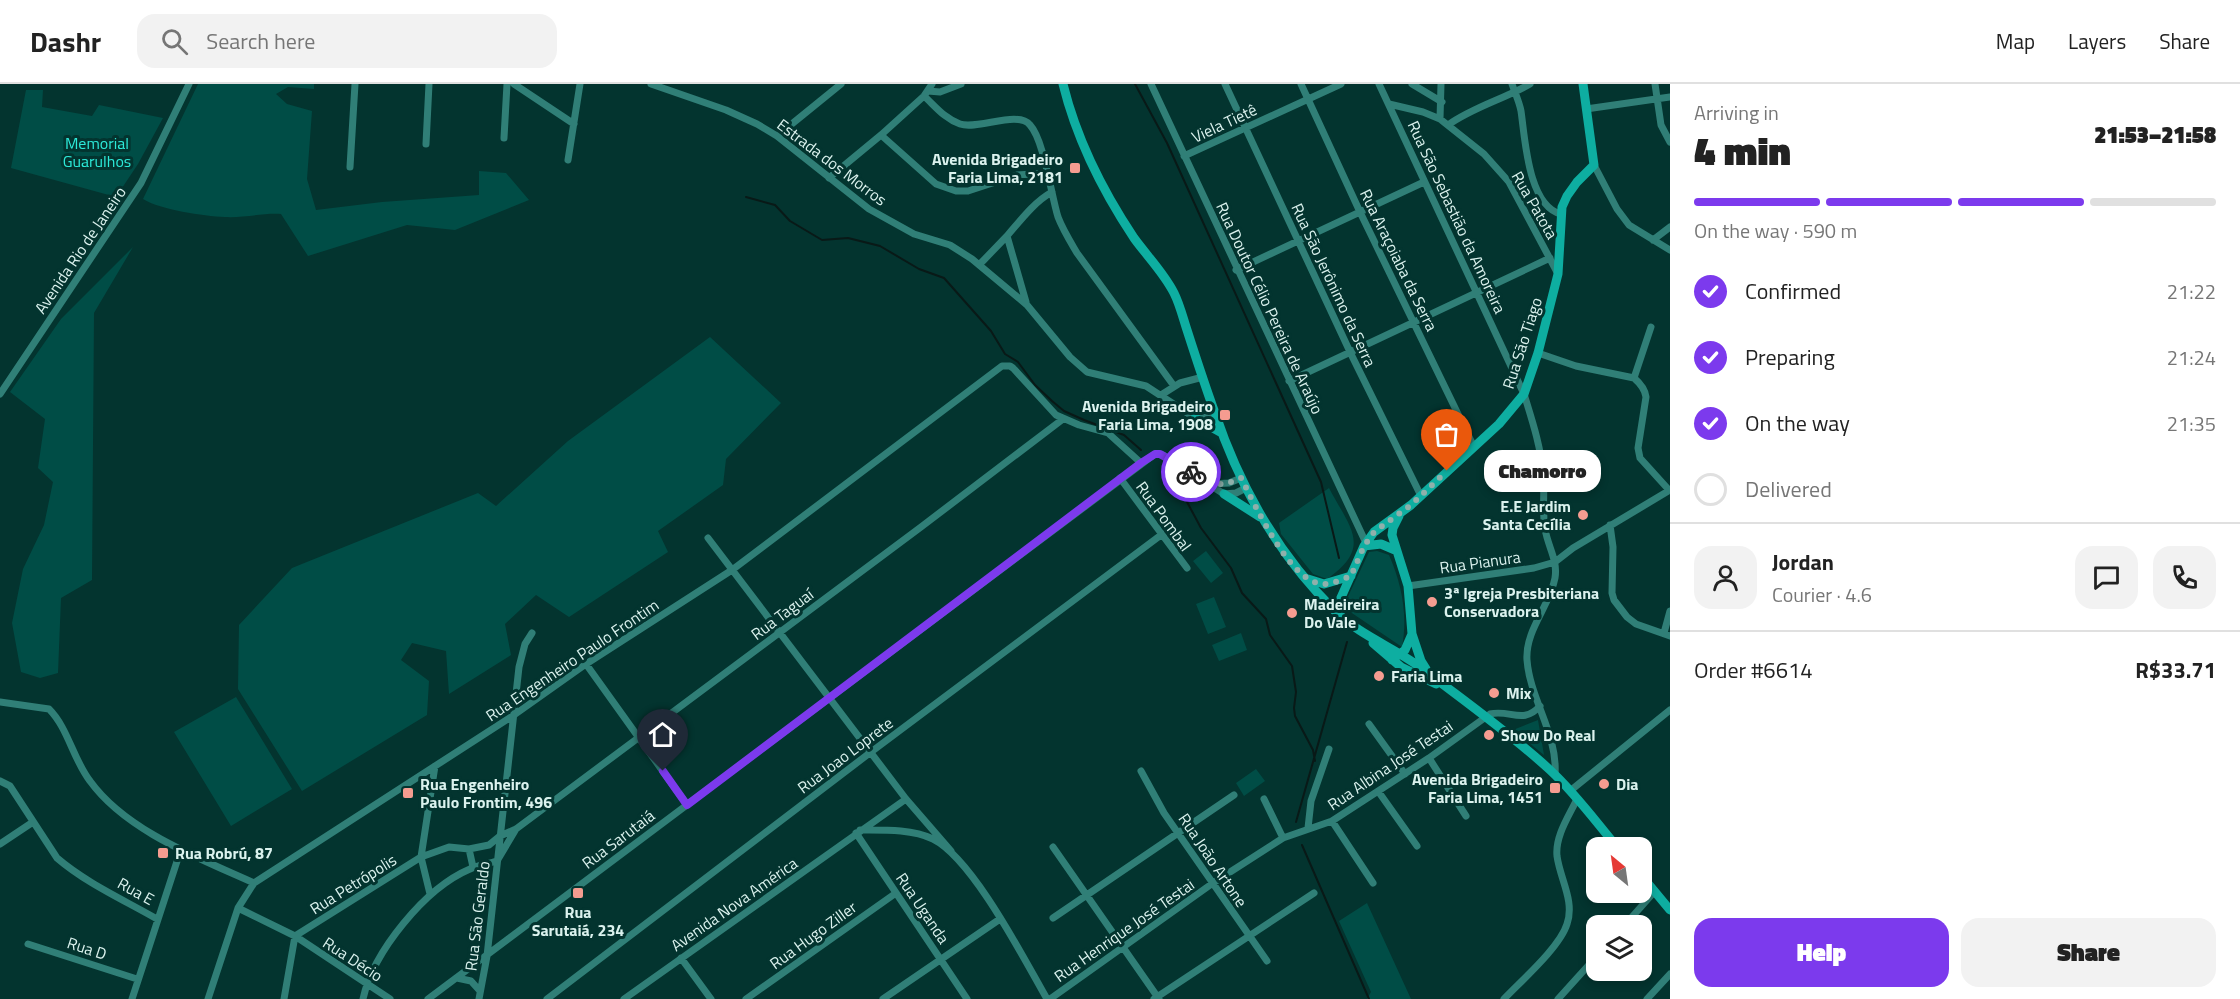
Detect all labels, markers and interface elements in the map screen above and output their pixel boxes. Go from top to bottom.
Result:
search box [137,14,557,68]
text: Dashr [30,20,101,63]
text: Search here [206,24,315,58]
icon: search [158,25,191,58]
text: Map [1996,25,2035,57]
text: Layers [2068,25,2126,57]
text: Share [2159,25,2210,57]
street label: Viela Tietê [1187,97,1261,149]
text: Arriving in [1694,97,1779,128]
street label: Estrada dos Morros [772,113,892,211]
street label: Rua São Sebastião da Amoreira [1402,117,1512,317]
text: 21:53–21:58 [2094,118,2216,152]
text: 4 min [1694,121,1791,180]
park label: Memorial Guarulhos [63,131,131,173]
place label: Avenida Brigadeiro Faria Lima, 2181 [932,147,1063,189]
marker: Avenida Brigadeiro Faria Lima, 2181 [1068,161,1082,175]
street label: Rua Patota [1506,167,1564,243]
street label: Avenida Rio de Janeiro [28,182,132,318]
street label: Rua Araçoiaba da Serra [1354,185,1444,335]
street label: Rua Doutor Célio Pereira de Araújo [1210,198,1330,418]
street label: Rua São Jerônimo da Serra [1285,199,1383,371]
text: On the way · 590 m [1694,215,1857,246]
text: Confirmed [1745,274,1841,308]
icon: check [1694,275,1727,308]
text: 21:22 [2167,276,2216,307]
street label: Rua São Tiago [1496,294,1548,392]
text: Preparing [1745,340,1835,374]
icon: check [1694,341,1727,374]
text: 21:24 [2167,342,2216,373]
place label: Avenida Brigadeiro Faria Lima, 1908 [1082,394,1213,436]
text: On the way [1745,406,1850,440]
icon: check [1694,407,1727,440]
marker: Avenida Brigadeiro Faria Lima, 1908 [1218,408,1232,422]
text: 21:35 [2167,408,2216,439]
pin [1421,409,1472,471]
icon: bag [1430,418,1463,451]
courier [1161,442,1221,502]
callout: Chamorro [1483,450,1600,492]
text: Chamorro [1499,455,1586,486]
icon: bike [1175,456,1208,489]
text: Delivered [1745,472,1832,506]
street label: Rua Pombal [1130,476,1198,556]
place label: E.E Jardim Santa Cecília [1483,494,1571,536]
marker: E.E Jardim Santa Cecília [1576,508,1590,522]
street label: Rua Pianura [1438,544,1522,580]
text: Jordan [1772,545,1834,579]
button: person [1694,546,1757,609]
button: chat [2075,546,2138,609]
button: phone [2153,546,2216,609]
text: Courier · 4.6 [1772,579,1872,610]
place label: 3ª Igreja Presbiteriana Conservadora [1444,581,1599,623]
street label: Rua Taguaí [746,582,820,646]
place label: Madeireira Do Vale [1304,592,1379,634]
street label: Rua Engenheiro Paulo Frontim [481,593,663,727]
marker: 3ª Igreja Presbiteriana Conservadora [1425,595,1439,609]
marker: Madeireira Do Vale [1285,606,1299,620]
text: Order #6614 [1694,653,1813,687]
text: R$33.71 [2135,653,2216,687]
place label: Faria Lima [1391,664,1462,688]
marker: Faria Lima [1372,669,1386,683]
place label: Mix [1506,681,1532,705]
marker: Mix [1487,686,1501,700]
pin [637,709,688,771]
street label: Rua Joao Loprete [792,711,898,799]
street label: Rua Albina José Testai [1322,714,1458,816]
icon: home [646,718,679,751]
place label: Show Do Real [1501,723,1596,747]
marker: Show Do Real [1482,728,1496,742]
place label: Avenida Brigadeiro Faria Lima, 1451 [1412,767,1543,809]
place label: Rua Engenheiro Paulo Frontim, 496 [420,772,552,814]
place label: Dia [1616,772,1639,796]
marker: Dia [1597,777,1611,791]
marker: Avenida Brigadeiro Faria Lima, 1451 [1548,781,1562,795]
marker: Rua Engenheiro Paulo Frontim, 496 [401,786,415,800]
street label: Rua Sarutaiá [577,804,659,874]
street label: Rua João Artone [1173,808,1253,912]
north arrow [1586,837,1652,903]
map controls [1586,837,1652,981]
place label: Rua Robrú, 87 [175,841,273,865]
marker: Rua Robrú, 87 [156,846,170,860]
street label: Rua Petrópolis [305,848,401,920]
street label: Avenida Nova América [666,851,802,957]
street label: Rua São Geraldo [458,860,496,972]
street label: Rua Uganda [890,868,956,948]
street label: Rua E [113,871,159,911]
street label: Rua Henrique José Testai [1049,872,1199,988]
marker: Rua Sarutaiá, 234 [571,886,585,900]
street label: Rua Hugo Ziller [765,895,862,975]
place label: Rua Sarutaiá, 234 [532,900,624,942]
button: layers [1586,915,1652,981]
button: Help [1694,918,1949,987]
button: Share [1961,918,2216,987]
street label: Rua D [64,930,110,966]
street label: Rua Décio [318,931,388,987]

